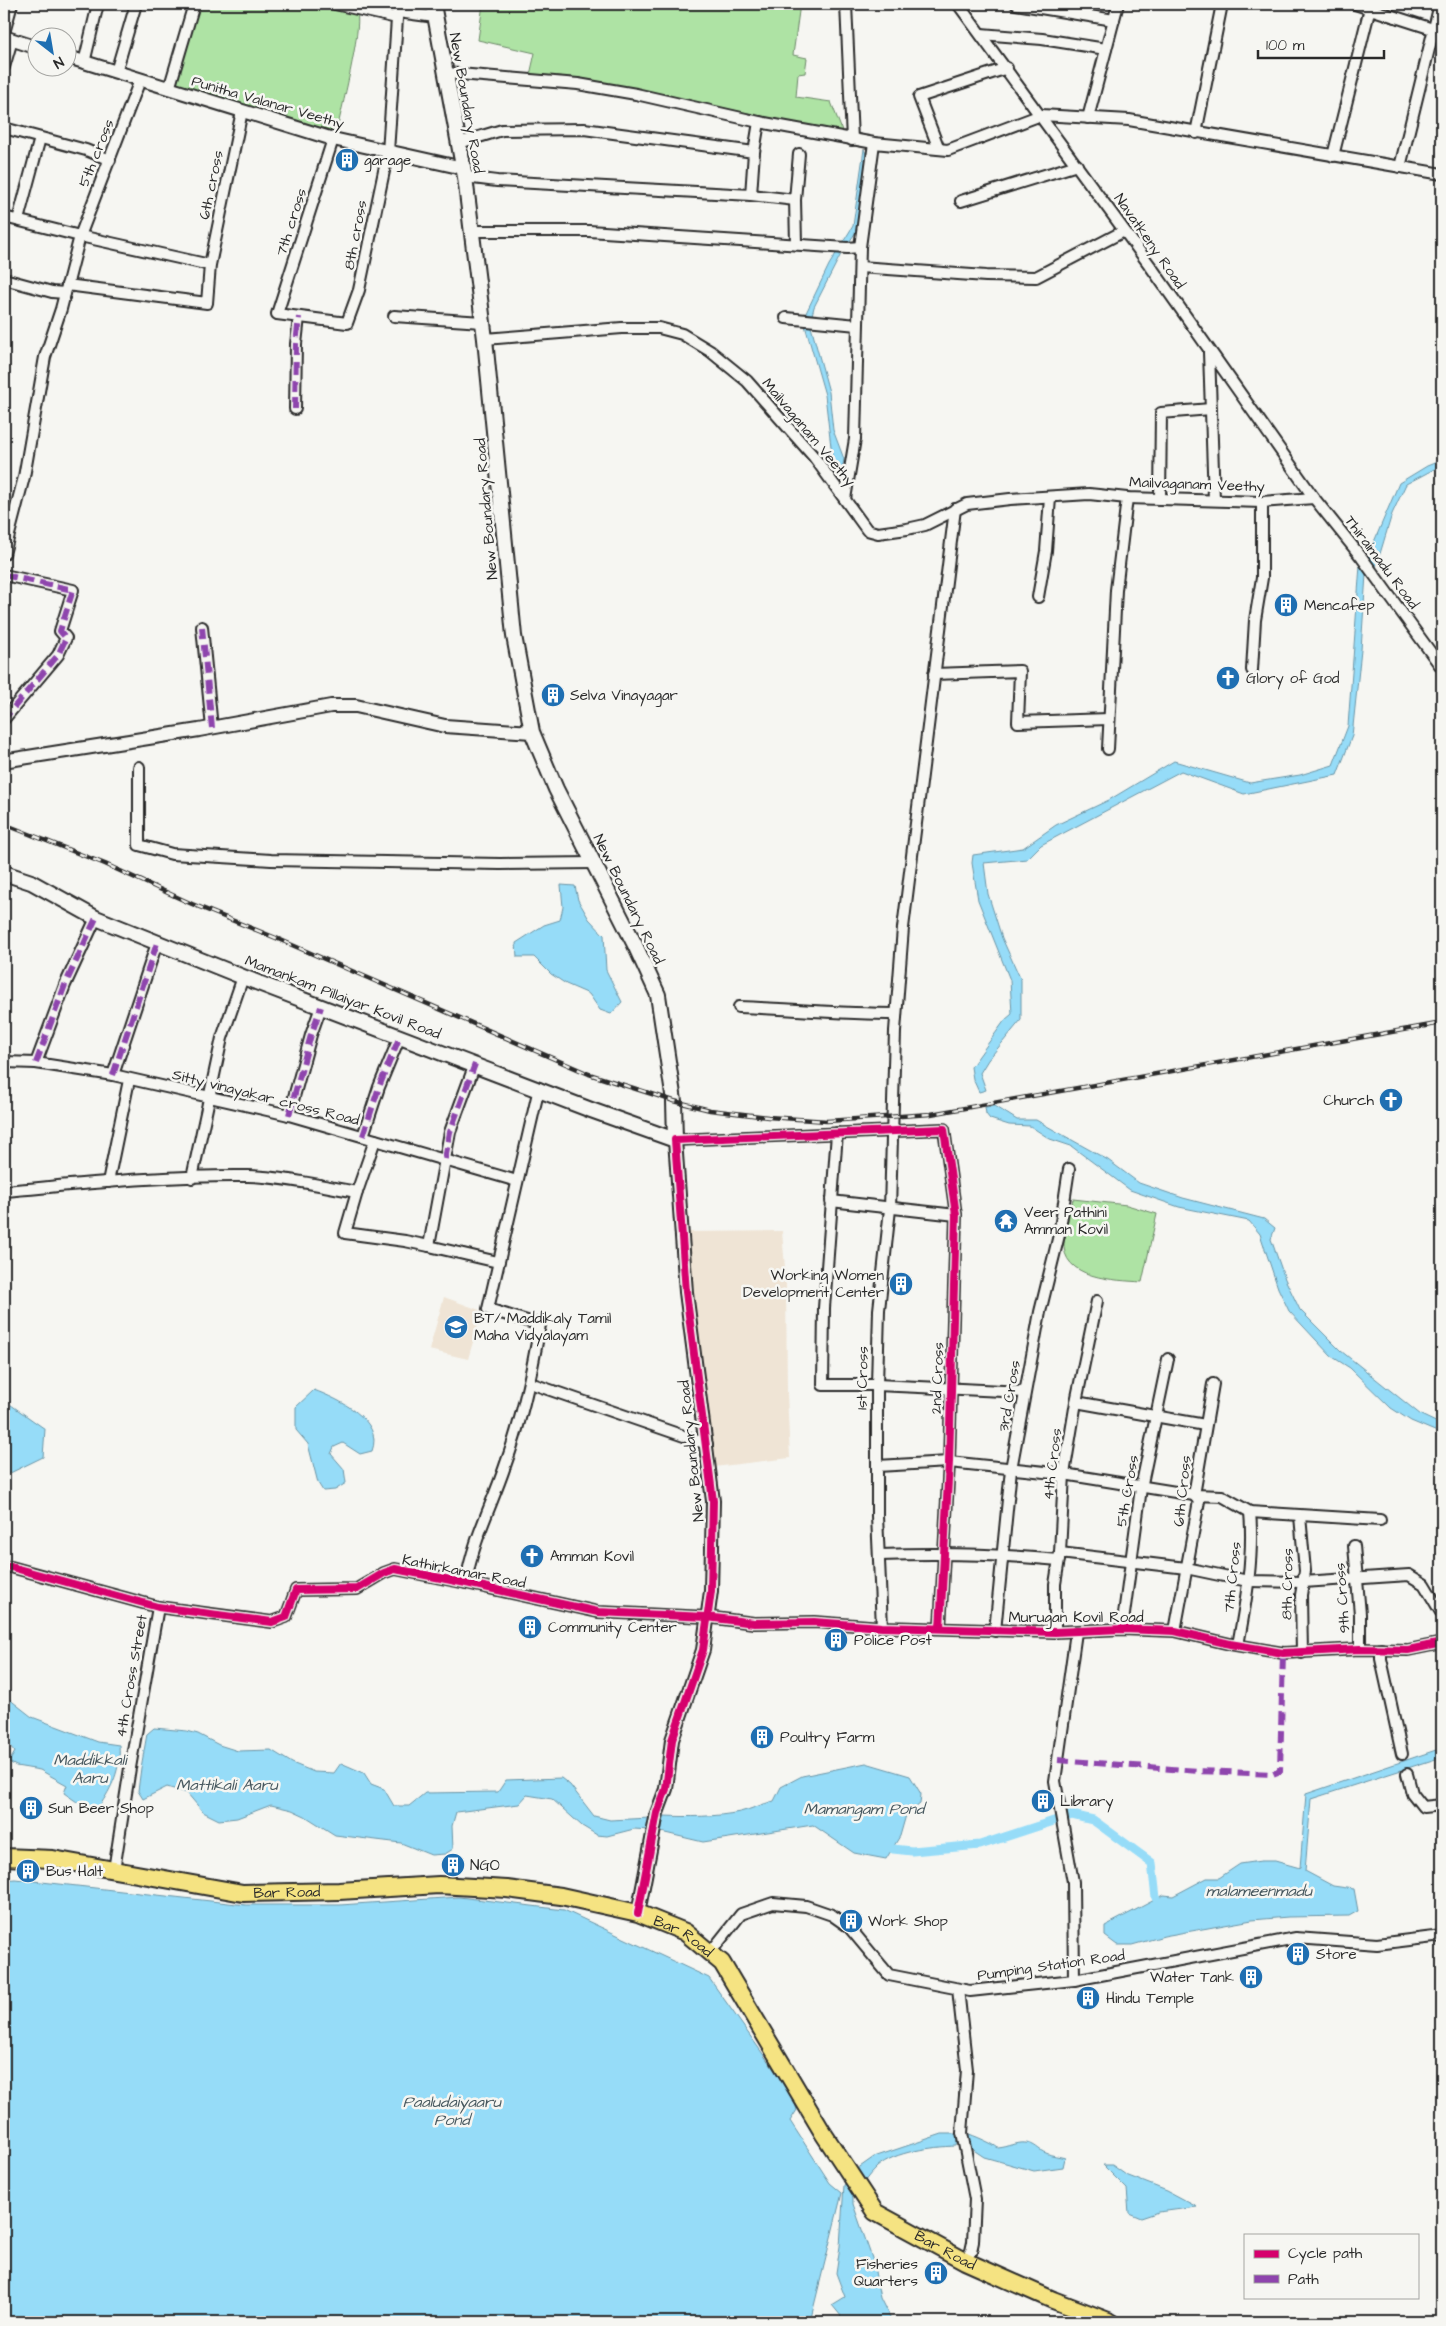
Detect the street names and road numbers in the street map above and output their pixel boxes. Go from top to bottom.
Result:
street label: New Boundary Road [443,31,489,175]
street label: Punitha Valanar Veethy [189,71,347,135]
street label: 5th cross [73,116,120,190]
street label: 6th cross [194,148,229,222]
street label: 7th cross [271,185,312,259]
street label: Navatkeny Road [1108,189,1190,294]
street label: 8th cross [338,198,373,272]
street label: Mailvaganam Veethy [756,374,860,492]
street label: New Boundary Road [470,437,504,581]
street label: Mailvaganam Veethy [1129,472,1265,498]
street label: Thiraimadu Road [1339,511,1424,614]
street label: New Boundary Road [587,831,669,968]
street label: Mamankam Pillaiyar Kovil Road [241,950,444,1046]
street label: Sitty vinayakar cross Road [170,1064,362,1132]
street label: 2nd Cross [926,1341,949,1414]
street label: 1st Cross [851,1345,874,1410]
street label: 3rd Cross [993,1358,1026,1433]
street label: New Boundary Road [674,1379,710,1523]
street label: 4th Cross [1038,1427,1067,1501]
street label: 5th Cross [1111,1453,1144,1529]
street label: 6th Cross [1168,1454,1197,1528]
street label: 7th Cross [1218,1540,1247,1614]
street label: 8th Cross [1276,1548,1299,1620]
street label: Kathirkamar Road [400,1549,528,1594]
street label: 9th Cross [1330,1562,1355,1634]
street label: Murugan Kovil Road [1008,1607,1144,1629]
street label: 4th Cross Street [110,1613,153,1739]
street label: Bar Road [253,1881,321,1904]
street label: Bar Road [650,1910,718,1963]
street label: Pumping Station Road [976,1945,1127,1987]
street label: Bar Road [911,2225,979,2276]

